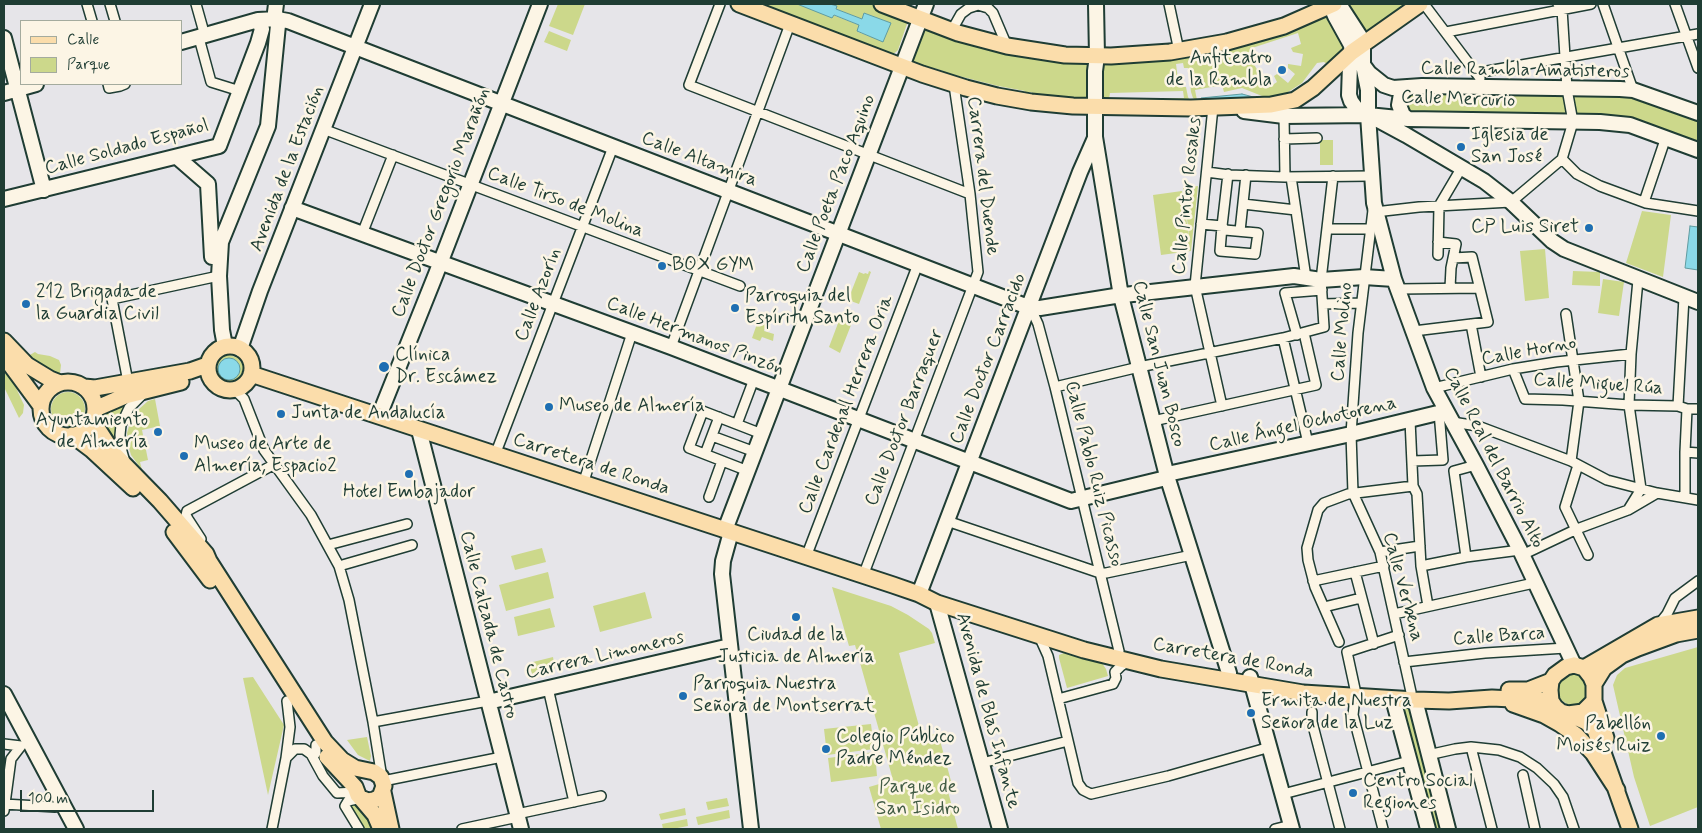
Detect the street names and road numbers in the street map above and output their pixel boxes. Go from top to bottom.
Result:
street label: Calle Rambla Amatisteros [1420,58,1630,84]
street label: Avenida de la Estación [246,83,330,255]
street label: Calle Doctor Gregorio Marañón [388,85,496,321]
street label: Calle Mercurio [1400,87,1516,113]
street label: Calle Poeta Paco Aquino [792,92,882,276]
street label: Carrera del Duende [961,95,1003,257]
street label: Calle Soldado Español [43,115,211,181]
street label: Calle Pintor Rosales [1168,116,1208,276]
street label: Calle Altamira [638,127,760,193]
street label: Calle Tirso de Molina [484,163,646,243]
street label: Calle Azorín [511,245,567,345]
street label: Calle Doctor Carracido [946,270,1032,448]
street label: Calle San Juan Bosco [1126,278,1190,450]
street label: Calle Molino [1327,281,1359,383]
street label: Calle Cardenal Herrera Oria [795,292,899,518]
street label: Calle Hermanos Pinzón [603,293,787,381]
street label: Calle Doctor Barraquer [861,326,949,510]
street label: Calle Horno [1480,332,1578,372]
street label: Calle Real del Barrio Alto [1438,364,1548,552]
street label: Calle Miguel Rúa [1532,369,1664,401]
street label: Calle Pablo Ruiz Picasso [1059,379,1127,569]
street label: Calle Ángel Ochotorena [1207,392,1399,458]
street label: Carretera de Ronda [510,429,672,501]
street label: Calle Calzada de Castro [454,529,522,721]
street label: Calle Verbena [1376,530,1428,644]
street label: Avenida de Blas Infante [950,610,1024,812]
street label: Calle Barca [1452,622,1546,652]
street label: Carrera Limoneros [524,627,686,685]
street label: Carretera de Ronda [1151,634,1315,684]

